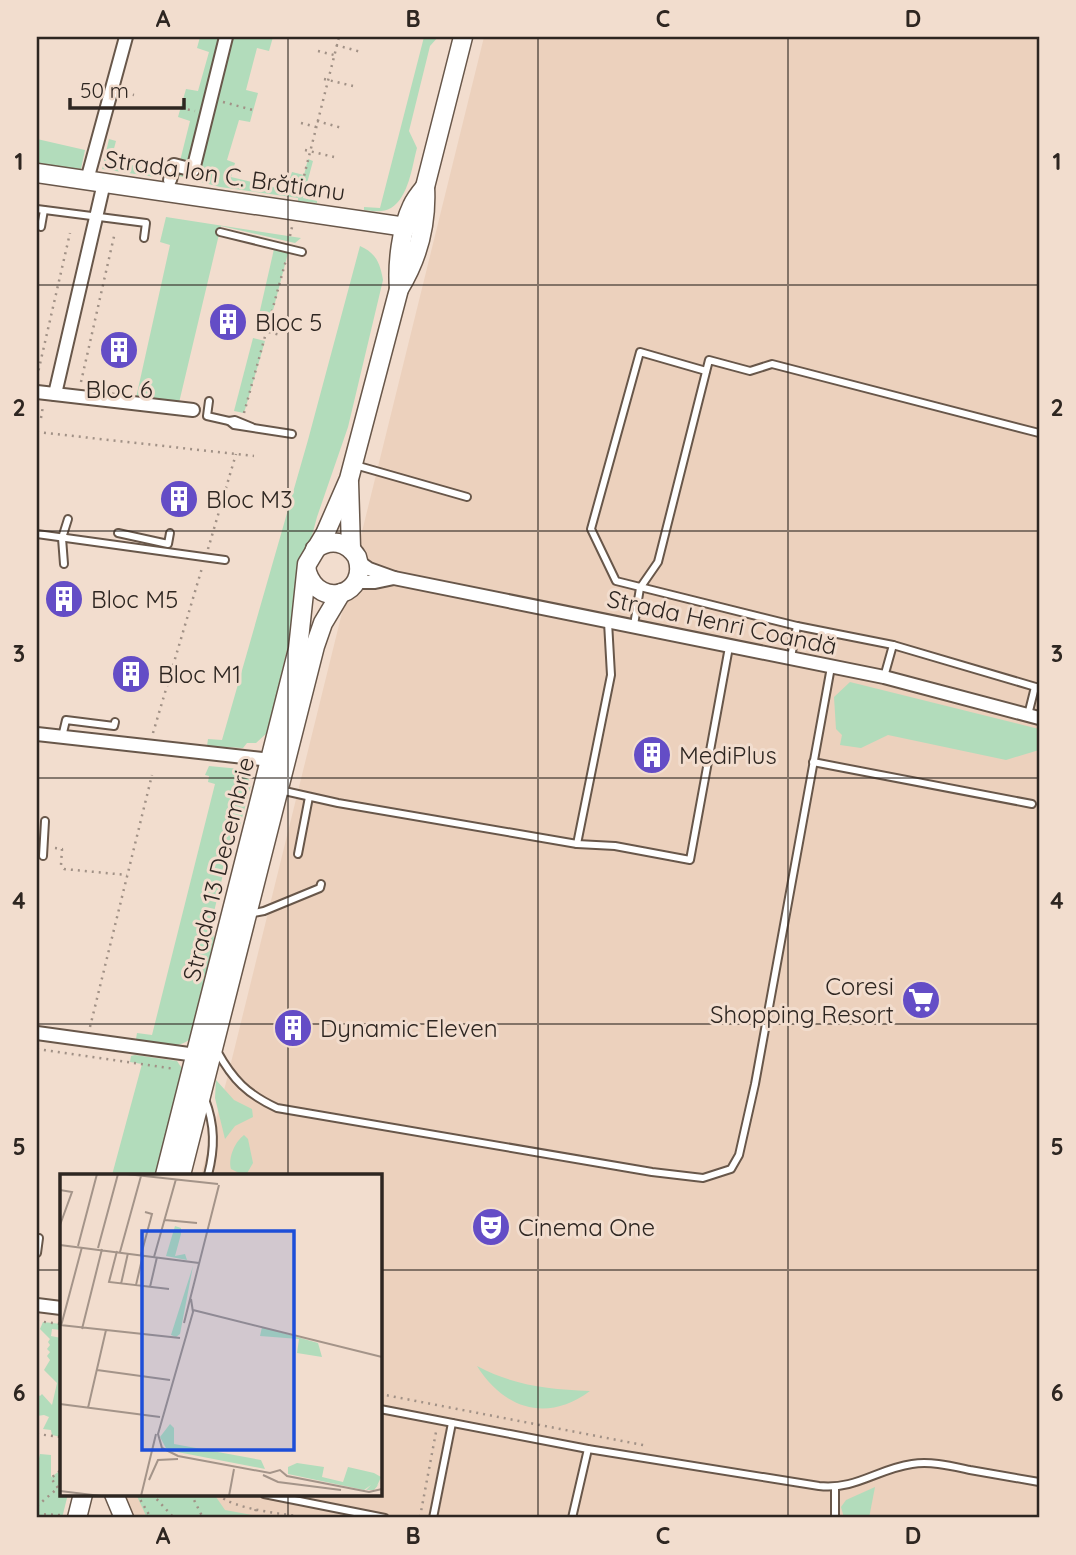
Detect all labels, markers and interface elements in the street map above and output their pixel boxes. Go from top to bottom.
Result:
text: A [156,4,171,33]
text: B [405,4,421,33]
text: C [656,4,670,33]
text: D [905,4,921,33]
scale bar [70,66,184,110]
text: 50 m [80,77,129,103]
street label: Strada Ion C. Brătianu [103,143,347,207]
text: 1 [15,147,23,176]
text: 1 [1053,147,1061,176]
building icon: Bloc 5 [207,301,249,343]
place label: Bloc 5 [255,307,322,337]
building icon: Bloc 6 [98,329,140,371]
place label: Bloc 6 [85,374,153,404]
text: 2 [12,393,26,422]
text: 2 [1050,393,1064,422]
building icon: Bloc M3 [158,478,200,520]
place label: Bloc M3 [206,484,293,514]
building icon: Bloc M5 [43,578,85,620]
street label: Strada Henri Coandă [604,583,840,661]
place label: Bloc M5 [91,584,178,614]
text: 3 [13,639,25,668]
text: 3 [1051,639,1063,668]
building icon: Bloc M1 [110,653,152,695]
place label: Bloc M1 [158,659,241,689]
building icon: MediPlus [631,734,673,776]
place label: MediPlus [679,740,777,770]
street label: Strada 13 Decembrie [176,754,260,984]
text: 4 [12,886,26,915]
text: 4 [1050,886,1064,915]
place label: Coresi Shopping Resort [710,971,894,1029]
supermarket icon: Coresi Shopping Resort [900,979,942,1021]
building icon: Dynamic Eleven [272,1007,314,1049]
place label: Dynamic Eleven [320,1013,498,1043]
text: 5 [12,1132,26,1161]
text: 5 [1050,1132,1064,1161]
inset map [60,1174,382,1496]
theatre icon: Cinema One [470,1206,512,1248]
place label: Cinema One [518,1212,655,1242]
text: 6 [13,1378,25,1407]
text: 6 [1051,1378,1063,1407]
text: A [156,1521,171,1550]
text: B [405,1521,421,1550]
text: C [656,1521,670,1550]
text: D [905,1521,921,1550]

